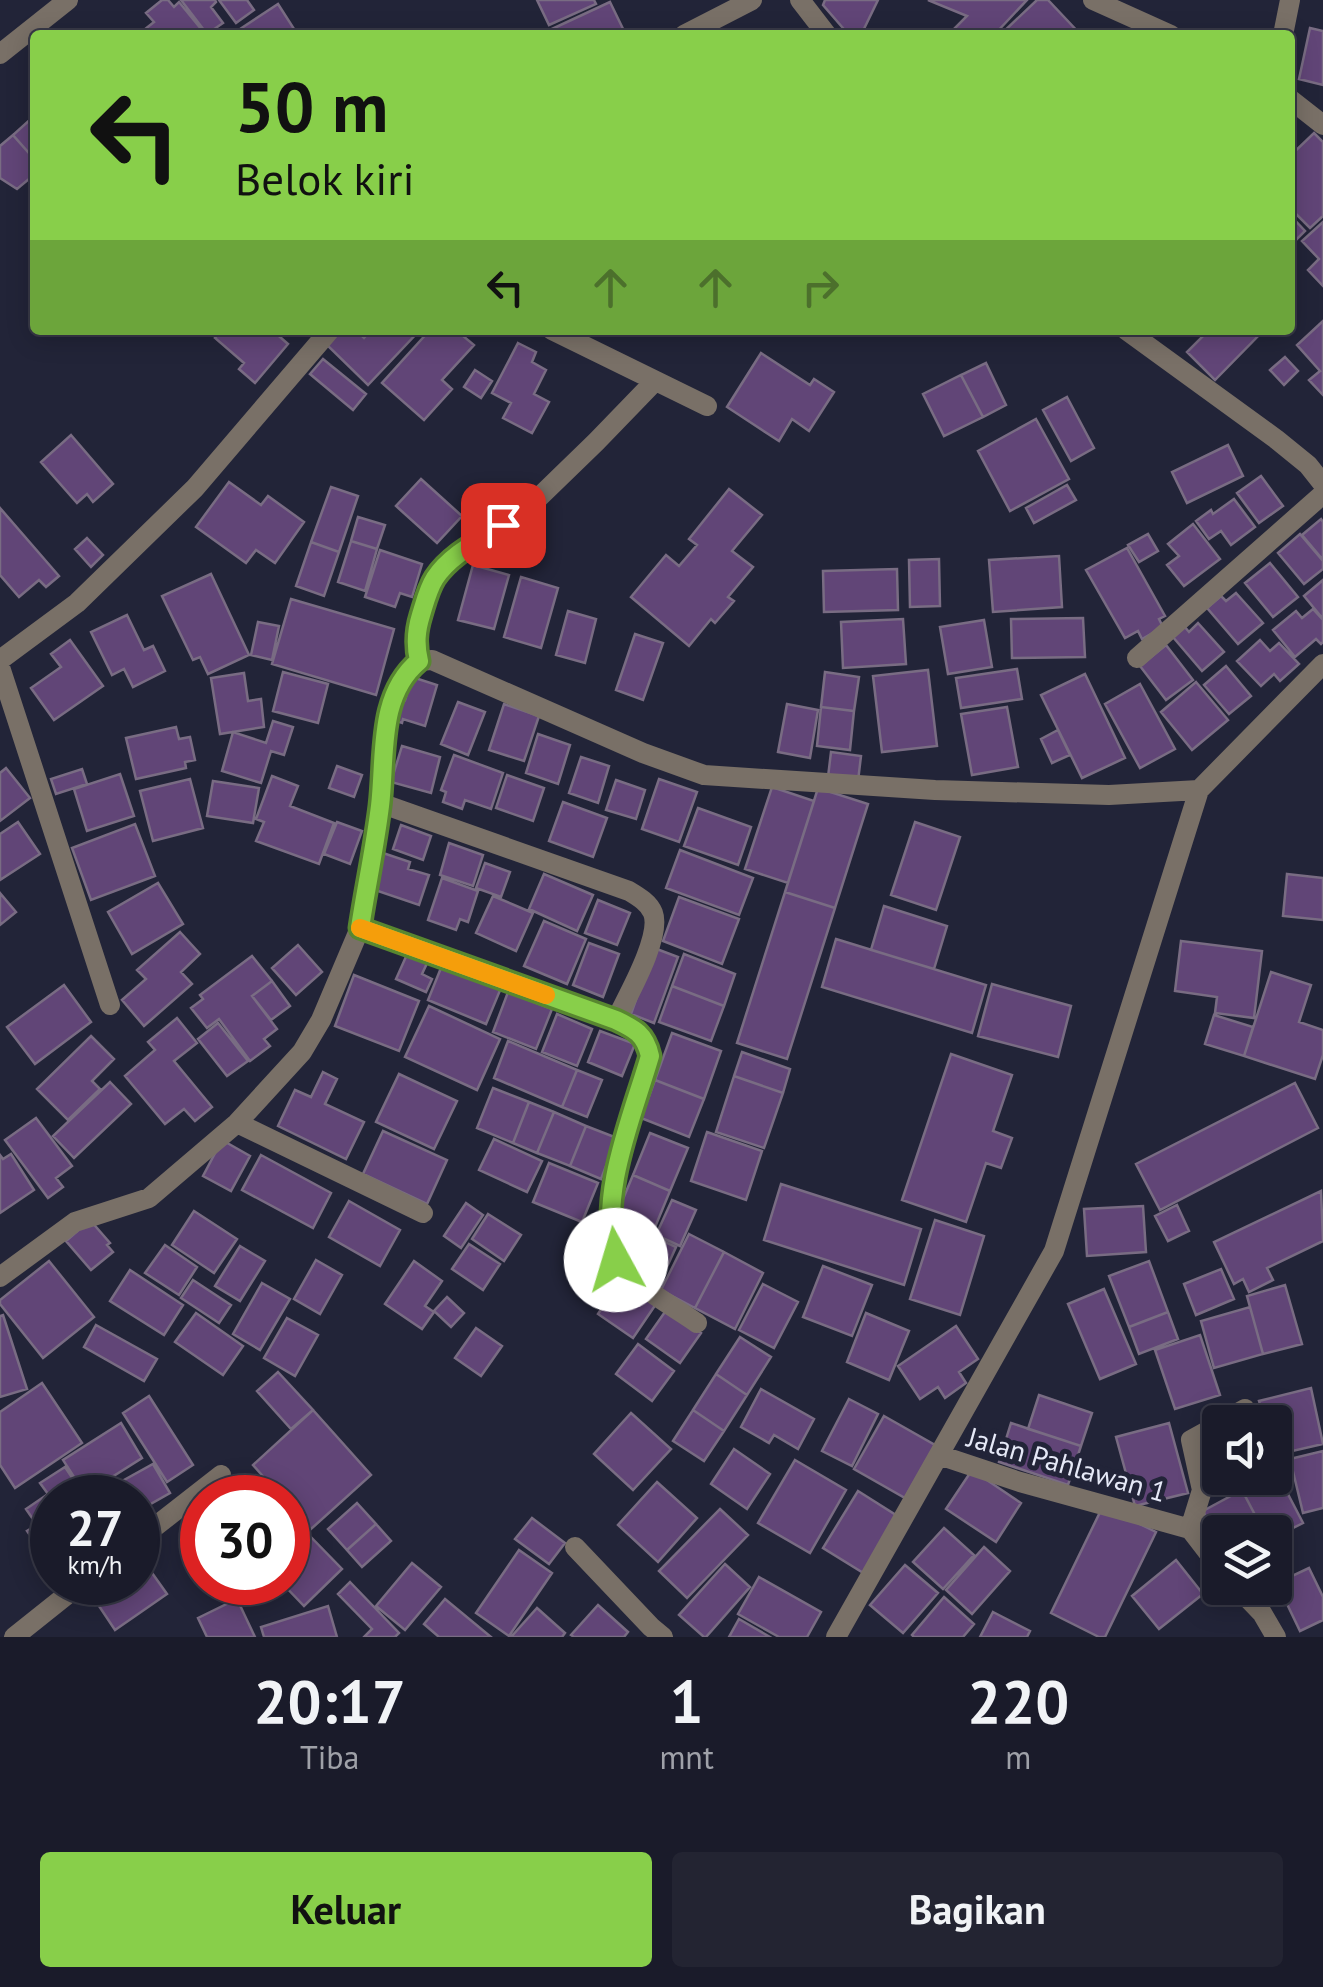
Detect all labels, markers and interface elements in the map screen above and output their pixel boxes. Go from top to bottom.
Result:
text: 50 m [235,61,388,151]
icon: left [70,70,200,200]
text: Belok kiri [235,149,415,207]
icon: left [478,260,533,315]
icon: ahead [583,260,638,315]
icon: ahead [688,260,743,315]
icon: right [793,260,848,315]
pin [461,483,546,568]
icon: arrive [476,498,531,553]
position arrow [564,1208,668,1312]
map controls [1202,1405,1292,1605]
button: sound [1202,1405,1292,1495]
street label: Jalan Pahlawan 1 [962,1418,1171,1510]
speed limit sign: 30 [180,1475,310,1605]
text: 27 [67,1495,123,1560]
button: layers [1202,1515,1292,1605]
text: km/h [68,1549,122,1581]
text: 20:17 [254,1662,406,1740]
text: 1 [670,1662,704,1740]
text: 220 [967,1662,1069,1740]
text: Tiba [300,1736,359,1778]
text: mnt [659,1736,714,1778]
text: m [1005,1736,1031,1778]
button: Keluar [40,1852,652,1967]
button: Bagikan [672,1852,1283,1967]

